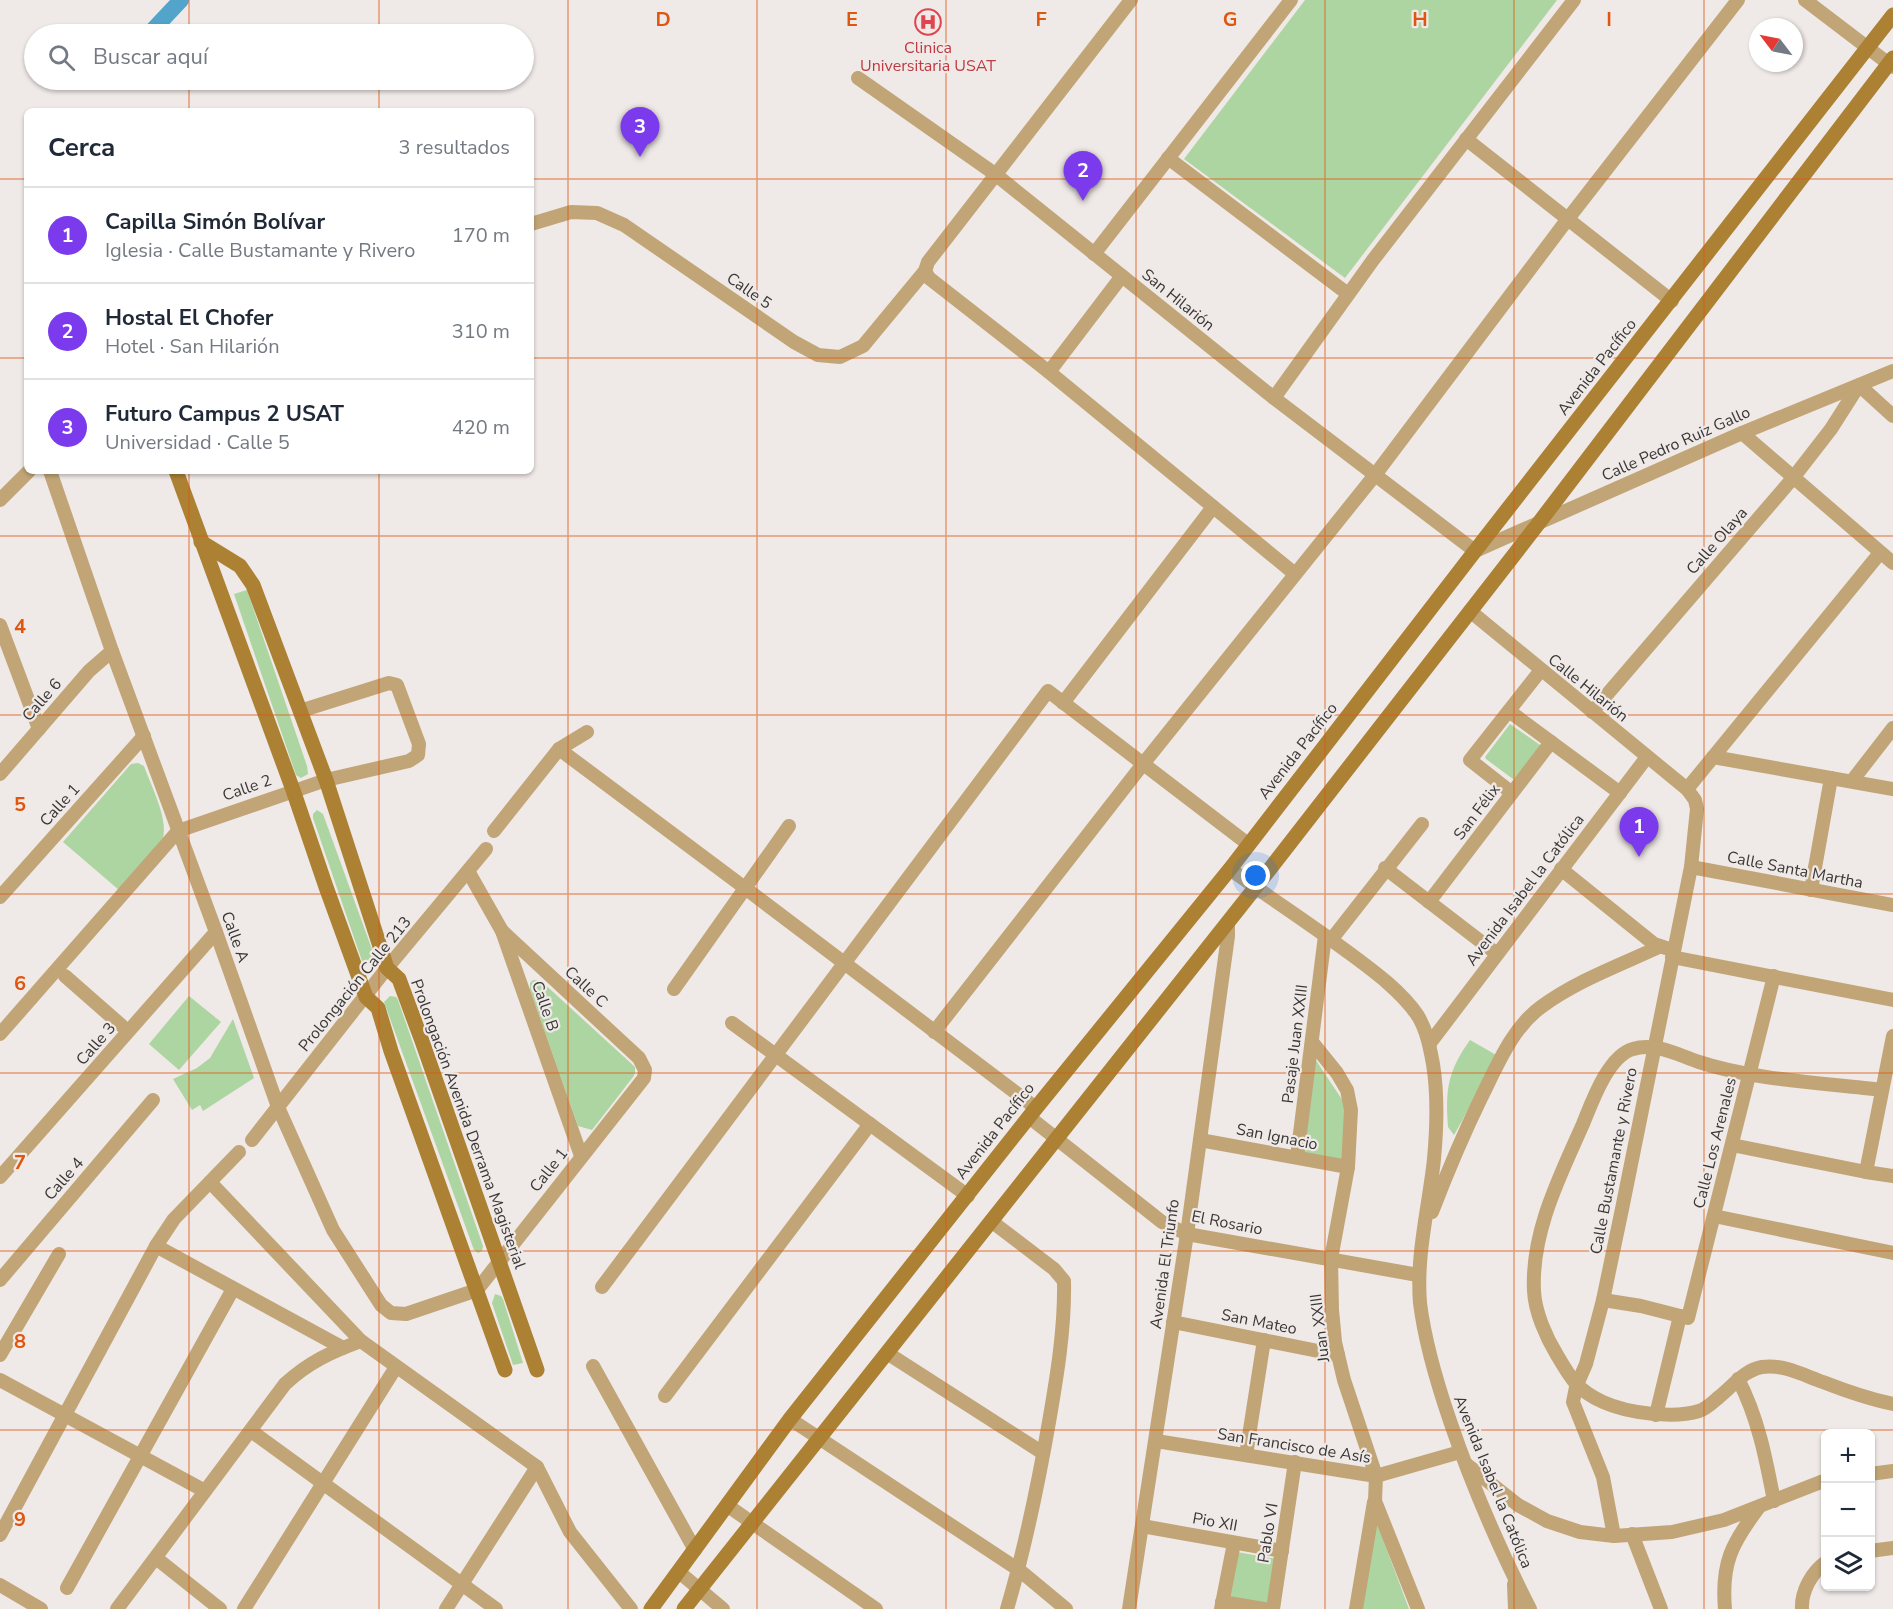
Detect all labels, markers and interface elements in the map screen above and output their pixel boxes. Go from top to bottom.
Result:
text: D [655,6,671,33]
text: E [846,6,858,33]
text: F [1035,6,1047,33]
text: G [1223,6,1237,33]
text: H [1412,6,1428,33]
text: I [1606,6,1612,33]
hospital icon: Clinica Universitaria USAT [913,7,943,37]
north arrow [1749,18,1803,72]
search box [24,24,534,90]
place label: Clinica Universitaria USAT [860,37,996,77]
icon: search [45,41,78,74]
text: Buscar aquí [93,42,208,72]
pin: 3 [620,108,660,157]
text: Cerca [48,130,115,165]
text: 3 resultados [399,134,510,161]
pin: 2 [1064,152,1102,201]
text: Capilla Simón Bolívar [105,207,325,237]
text: 1 [62,222,74,249]
text: 170 m [452,222,510,249]
text: Iglesia · Calle Bustamante y Rivero [105,237,415,264]
street label: San Hilarión [1137,264,1219,336]
street label: Calle 5 [722,267,776,315]
text: Hostal El Chofer [105,303,273,333]
street label: Avenida Pacífico [1552,314,1642,420]
text: 2 [62,318,74,345]
text: 310 m [452,318,510,345]
text: Hotel · San Hilarión [105,333,280,360]
text: Futuro Campus 2 USAT [105,399,344,429]
street label: Calle Pedro Ruiz Gallo [1598,401,1754,487]
text: 3 [62,414,74,441]
text: 420 m [452,414,510,441]
text: Universidad · Calle 5 [105,429,290,456]
street label: Calle Olaya [1681,502,1753,580]
text: 4 [14,613,26,640]
street label: Calle Hilarión [1543,649,1633,727]
street label: Calle 6 [17,674,67,726]
street label: Avenida Pacífico [1253,698,1343,804]
street label: Calle 2 [219,769,275,807]
street label: Calle 1 [35,779,85,831]
street label: San Félix [1449,779,1506,845]
text: 5 [14,791,26,818]
pin: 1 [1620,808,1658,857]
street label: Avenida Isabel la Católica [1461,810,1589,970]
street label: Calle Santa Martha [1725,846,1865,894]
your location [1241,861,1270,890]
street label: Calle A [216,908,254,966]
street label: Prolongación Calle 213 [294,912,416,1056]
street label: Calle C [560,961,613,1013]
text: 6 [14,970,26,997]
street label: Prolongación Avenida Derrama Magisterial [405,976,531,1272]
street label: Calle B [526,978,564,1034]
street label: Pasaje Juan XXIII [1277,983,1313,1105]
street label: Calle 3 [71,1018,121,1070]
street label: Calle Bustamante y Rivero [1585,1066,1643,1256]
street label: Calle Los Arenales [1688,1075,1742,1211]
street label: Avenida Pacífico [950,1078,1040,1184]
street label: San Ignacio [1234,1118,1320,1156]
street label: Calle 1 [525,1143,573,1197]
text: 7 [14,1149,26,1176]
street label: Calle 4 [39,1152,89,1205]
street label: Avenida El Triunfo [1145,1198,1185,1330]
street label: El Rosario [1190,1205,1265,1241]
street label: Juan XXIII [1305,1292,1335,1365]
street label: San Mateo [1219,1304,1299,1340]
text: 8 [14,1328,26,1355]
street label: Avenida Isabel la Católica [1448,1392,1538,1572]
street label: San Francisco de Asís [1216,1423,1372,1469]
map controls [1821,1429,1875,1591]
button: + [1821,1429,1875,1483]
button: − [1821,1483,1875,1537]
street label: Pablo VI [1252,1501,1284,1565]
text: 9 [14,1506,26,1533]
street label: Pio XII [1191,1507,1239,1537]
button: layers [1821,1537,1875,1591]

